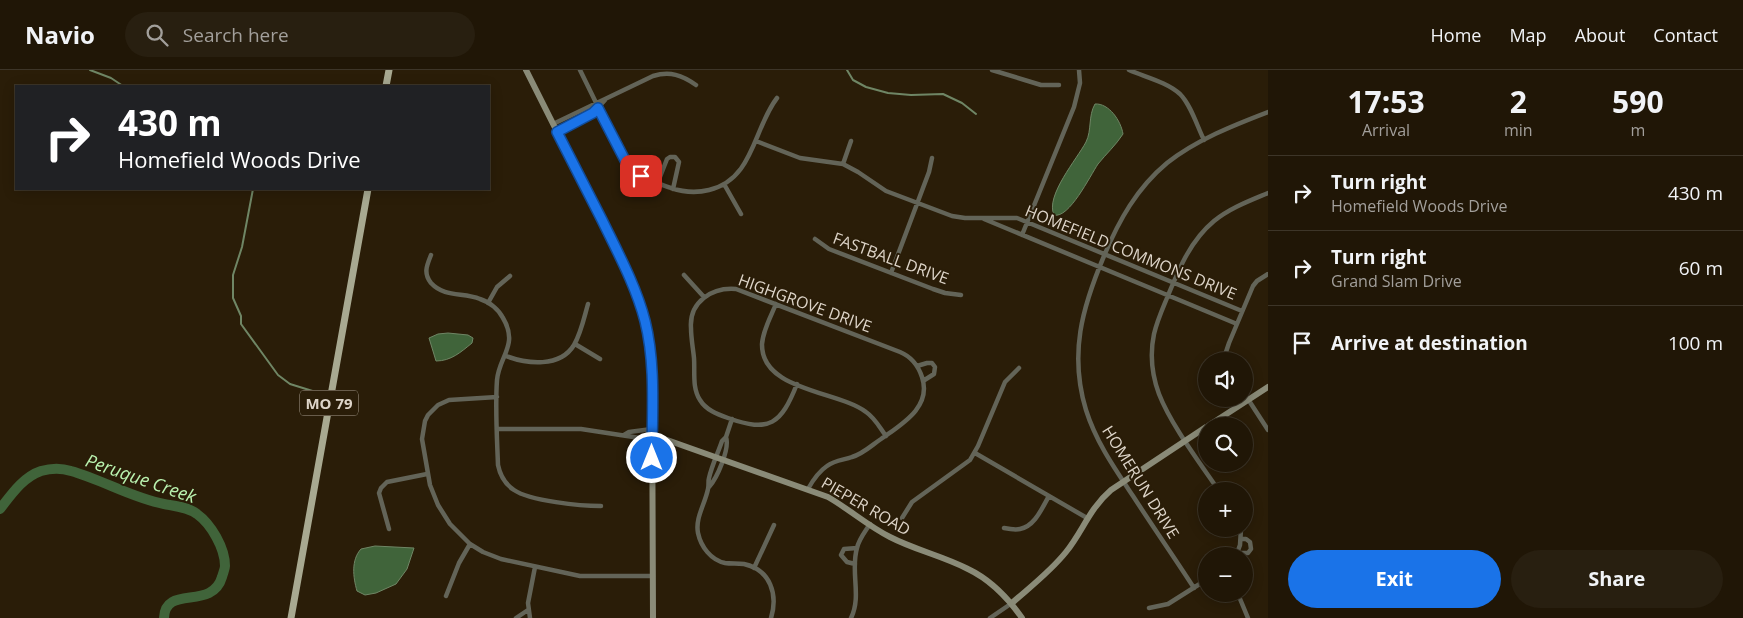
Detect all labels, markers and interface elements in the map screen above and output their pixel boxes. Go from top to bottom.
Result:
search box [125,12,475,57]
text: Navio [25,18,95,51]
icon: search [143,21,171,49]
text: Search here [183,22,289,48]
text: Home [1431,23,1481,47]
text: Map [1509,23,1547,47]
text: About [1575,23,1625,47]
text: Contact [1653,23,1718,47]
text: 17:53 [1347,81,1425,122]
text: 2 [1510,81,1527,122]
text: 590 [1612,81,1664,122]
text: 430 m [118,99,222,146]
icon: right [35,105,100,170]
text: Arrival [1362,119,1410,141]
text: min [1504,119,1533,141]
text: m [1630,119,1645,141]
text: Homefield Woods Drive [118,144,361,174]
pin [620,155,662,197]
icon: arrive [627,162,655,190]
text: Turn right [1331,169,1426,195]
icon: right [1288,179,1316,207]
text: 430 m [1668,180,1723,206]
text: Homefield Woods Drive [1331,195,1507,217]
street label: HOMEFIELD COMMONS DRIVE [1022,199,1240,305]
street label: FASTBALL DRIVE [830,227,952,289]
text: Turn right [1331,244,1426,270]
icon: right [1288,254,1316,282]
text: 60 m [1679,255,1723,281]
street label: HIGHGROVE DRIVE [735,269,875,337]
text: Grand Slam Drive [1331,270,1462,292]
icon: arrive [1288,329,1316,357]
text: Arrive at destination [1331,330,1528,356]
text: 100 m [1668,330,1723,356]
map controls [1198,352,1253,602]
button: sound [1198,352,1253,407]
road number: MO 79 [300,390,358,416]
button: search [1198,417,1253,472]
street label: HOMERUN DRIVE [1097,421,1185,543]
position arrow [625,431,677,483]
water label: Peruque Creek [83,448,201,509]
street label: PIEPER ROAD [817,472,915,540]
button: + [1198,482,1253,537]
button: − [1198,547,1253,602]
button: Exit [1288,550,1501,608]
button: Share [1511,550,1723,608]

